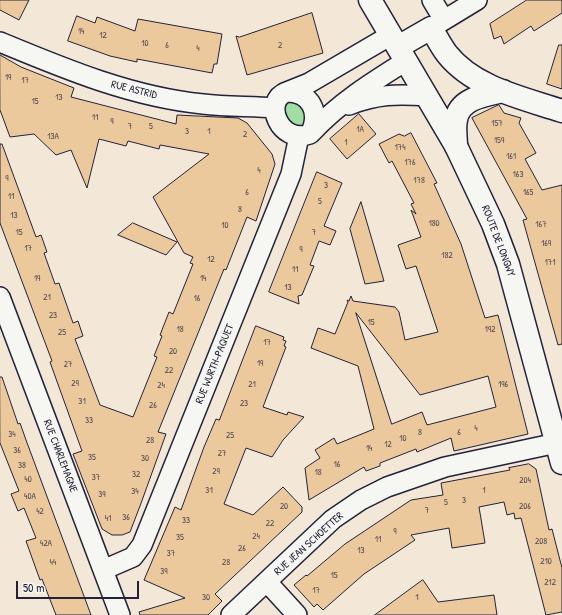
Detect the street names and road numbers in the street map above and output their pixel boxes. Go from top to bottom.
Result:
street label: RUE ASTRID [110,78,158,102]
street label: ROUTE DE LONGWY [478,203,518,279]
street label: RUE WURTH-PAQUET [193,322,237,406]
street label: RUE CHARLEMAGNE [40,418,80,494]
street label: RUE JEAN SCHOETTER [272,509,346,579]

